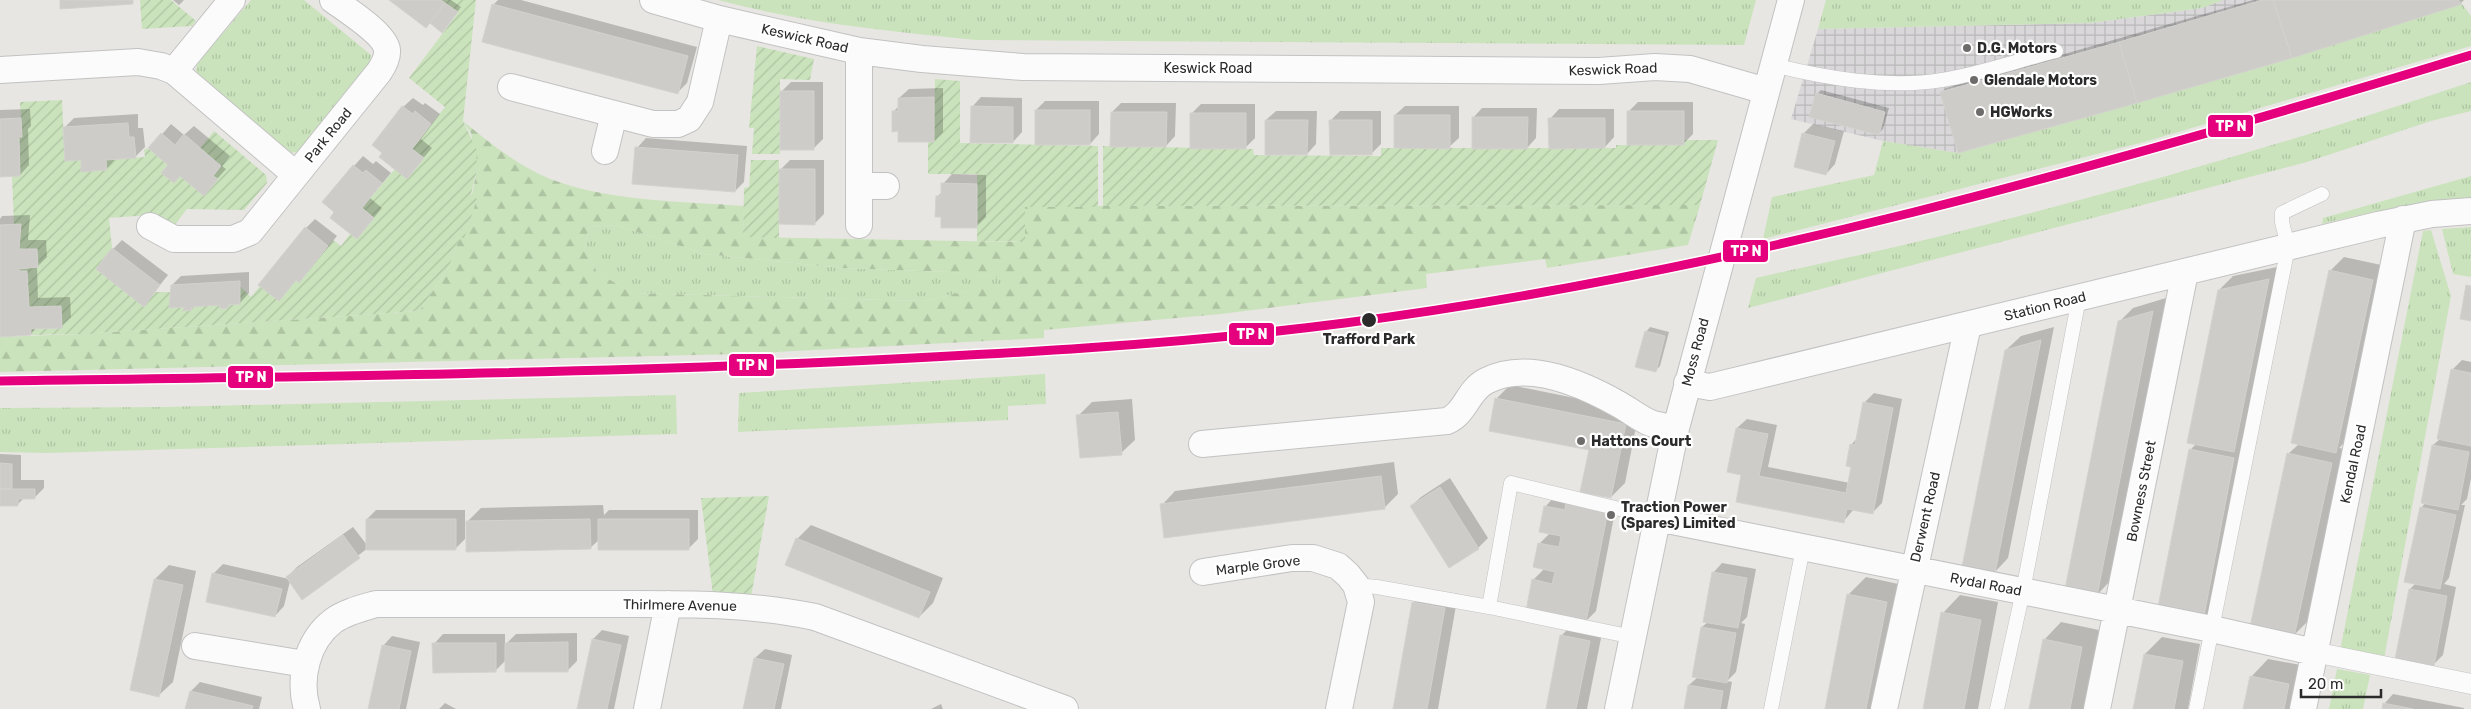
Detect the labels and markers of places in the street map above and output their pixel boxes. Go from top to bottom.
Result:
place label: D.G. Motors [1977,40,2057,57]
marker: D.G. Motors [1961,42,1973,54]
place label: Glendale Motors [1984,72,2097,89]
marker: Glendale Motors [1968,74,1980,86]
place label: HGWorks [1990,104,2053,121]
marker: HGWorks [1974,106,1986,118]
marker: Trafford Park [1360,311,1378,329]
place label: Trafford Park [1323,331,1416,348]
place label: Hattons Court [1591,433,1692,450]
marker: Hattons Court [1575,435,1587,447]
place label: Traction Power (Spares) Limited [1621,499,1736,532]
marker: Traction Power (Spares) Limited [1605,509,1617,521]

